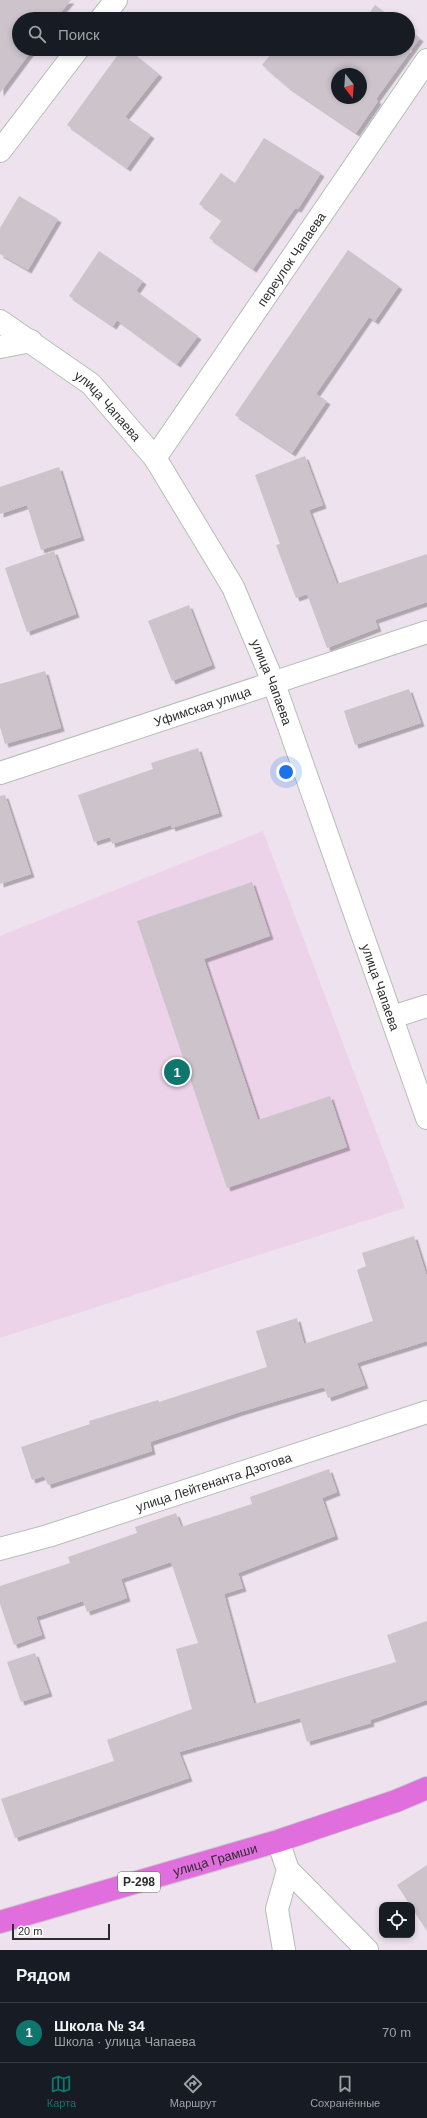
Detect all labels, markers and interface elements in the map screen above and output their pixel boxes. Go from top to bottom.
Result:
search box [12,12,415,56]
icon: search [26,23,48,45]
text: Поиск [58,26,100,43]
north arrow [331,68,367,104]
street label: переулок Чапаева [254,209,329,309]
street label: улица Чапаева [72,368,144,445]
street label: улица Чапаева [248,637,295,728]
street label: Уфимская улица [152,683,254,730]
your location [276,762,296,782]
street label: улица Чапаева [358,942,403,1033]
pin: 1 [164,1057,190,1087]
street label: улица Лейтенанта Дзотова [134,1450,294,1515]
street label: улица Грамши [171,1840,259,1879]
road number: Р-298 [118,1872,160,1892]
map controls [379,1902,415,1938]
button: locate [379,1902,415,1938]
scale bar [12,1922,110,1941]
text: 20 m [18,1925,42,1937]
text: Рядом [16,1966,71,1985]
text: Школа № 34 [54,2017,145,2034]
text: 1 [25,2025,33,2040]
text: 70 m [382,2025,411,2040]
text: Школа · улица Чапаева [54,2034,196,2049]
tab: Карта [47,2073,76,2109]
tab: Маршрут [170,2073,217,2109]
tab: Сохранённые [310,2073,380,2109]

